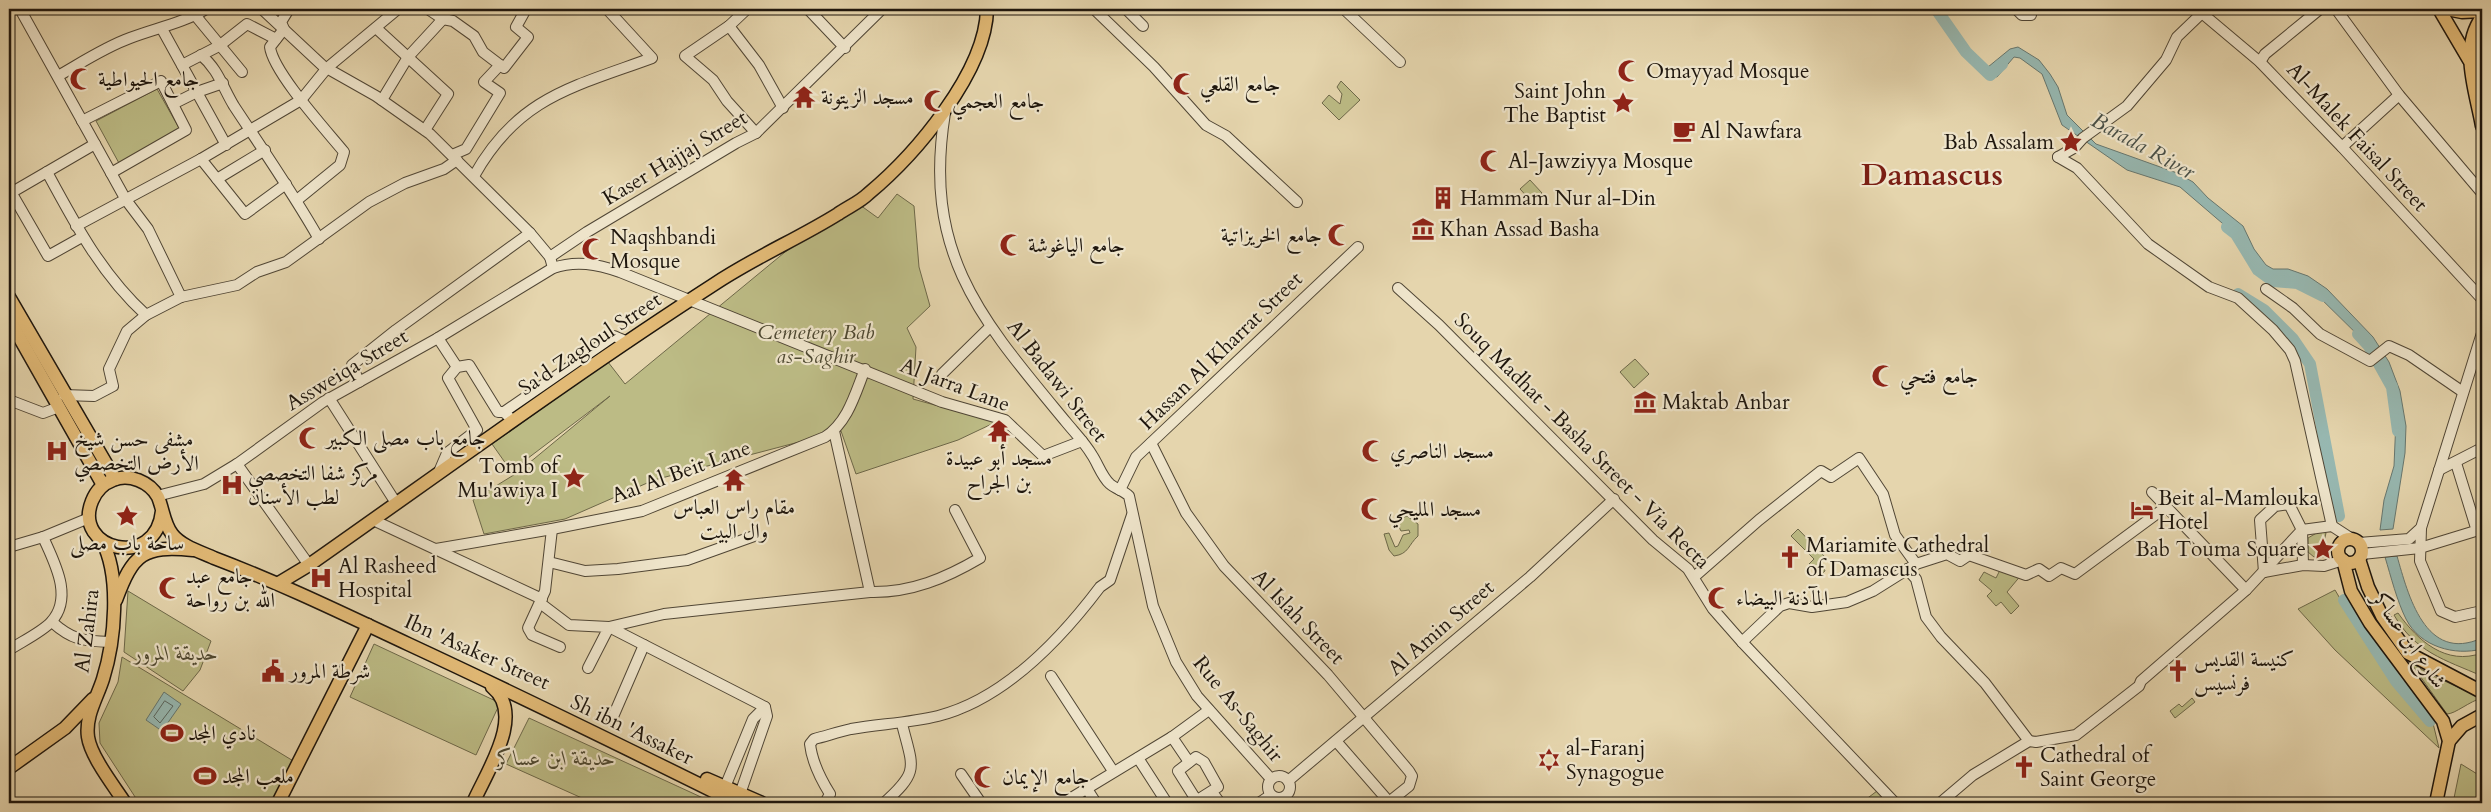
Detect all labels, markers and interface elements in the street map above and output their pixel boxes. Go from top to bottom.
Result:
street label: Al-Malek Faisal Street [2280,56,2434,218]
place label: Omayyad Mosque [1646,57,1810,86]
mosque icon: Omayyad Mosque [1616,58,1642,84]
place label: جامع الحيواطية [98,65,199,98]
mosque icon: جامع الحيواطية [68,66,94,92]
place label: جامع القلعي [1200,70,1281,103]
mosque icon: جامع القلعي [1171,71,1197,97]
place label: Saint John The Baptist [1503,77,1606,130]
place label: مسجد الزيتونة [821,83,914,112]
temple icon: مسجد الزيتونة [791,84,817,110]
place label: جامع العجمي [952,87,1044,121]
mosque icon: جامع العجمي [922,88,948,114]
place icon: Saint John The Baptist [1610,90,1636,116]
street label: Kaser Hajjaj Street [597,103,753,213]
water label: Barada River [2086,105,2201,187]
place label: Al Nawfara [1700,117,1802,146]
cafe icon: Al Nawfara [1671,118,1697,144]
place label: Bab Assalam [1944,128,2054,157]
place icon: Bab Assalam [2058,129,2084,155]
place label: Al-Jawziyya Mosque [1508,147,1693,176]
mosque icon: Al-Jawziyya Mosque [1478,148,1504,174]
district label: Damascus [1861,154,2003,196]
place label: Hammam Nur al-Din [1460,184,1656,213]
building icon: Hammam Nur al-Din [1430,185,1456,211]
place label: Khan Assad Basha [1440,215,1600,244]
museum icon: Khan Assad Basha [1410,216,1436,242]
place label: جامع الخريزاتية [1221,221,1322,254]
mosque icon: جامع الخريزاتية [1326,222,1352,248]
place label: Naqshbandi Mosque [610,223,716,276]
place label: جامع الياغوشة [1028,231,1125,264]
mosque icon: جامع الياغوشة [998,232,1024,258]
mosque icon: Naqshbandi Mosque [580,236,606,262]
street label: Hassan Al Kharrat Street [1133,265,1309,437]
street label: Sa'd Zagloul Street [513,285,668,403]
street label: Souq Madhat - Basha Street - Via Recta [1448,307,1716,575]
street label: Al Badawi Street [1000,314,1114,449]
park label: Cemetery Bab as-Saghir [758,318,874,371]
street label: Assweiqa Street [280,322,414,418]
street label: Al Jarra Lane [896,351,1014,419]
place label: جامع فتحي [1900,362,1978,396]
mosque icon: جامع فتحي [1870,363,1896,389]
place label: Maktab Anbar [1662,388,1790,417]
museum icon: Maktab Anbar [1632,389,1658,415]
temple icon: مسجد أبو عبيدة بن الجراح [986,418,1012,444]
place label: جامع باب مصلى الكبير [324,424,486,457]
place label: مشفى حسن شيخ الأرض التخصصي [74,425,199,483]
mosque icon: جامع باب مصلى الكبير [297,425,323,451]
street label: Aal Al Beit Lane [607,433,755,511]
place label: مسجد الناصري [1390,437,1494,467]
hospital icon: مشفى حسن شيخ الأرض التخصصي [44,438,70,464]
mosque icon: مسجد الناصري [1360,438,1386,464]
place label: مسجد أبو عبيدة بن الجراح [946,443,1052,501]
place label: Tomb of Mu'awiya I [457,452,562,505]
place label: مركز شفا التخصصي لطب الأسنان [248,459,378,512]
place icon: Tomb of Mu'awiya I [561,465,587,491]
temple icon: مقام راس العباس وال البيت [721,467,747,493]
hospital icon: مركز شفا التخصصي لطب الأسنان [219,472,245,498]
place label: Beit al-Mamlouka Hotel [2158,484,2319,537]
place label: مقام راس العباس وال البيت [673,493,795,546]
place label: مسجد المليحي [1388,495,1481,529]
mosque icon: مسجد المليحي [1359,496,1385,522]
hotel icon: Beit al-Mamlouka Hotel [2129,497,2155,523]
place icon: ساحة باب مصلى [114,503,140,529]
place label: ساحة باب مصلى [70,529,184,559]
place label: Mariamite Cathedral of Damascus [1806,531,1989,584]
place label: Bab Touma Square [2135,535,2306,564]
place icon: Bab Touma Square [2310,536,2336,562]
church icon: Mariamite Cathedral of Damascus [1777,544,1803,570]
place label: Al Rasheed Hospital [338,552,436,605]
place label: جامع عبد الله بن رواحة [186,562,275,615]
street label: Al Islah Street [1245,563,1351,671]
hospital icon: Al Rasheed Hospital [308,565,334,591]
street label: Al Amin Street [1381,573,1501,682]
mosque icon: جامع عبد الله بن رواحة [157,575,183,601]
place label: المآذنة البيضاء [1736,584,1828,613]
street label: شارع ابن عساكر [2361,584,2453,696]
mosque icon: المآذنة البيضاء [1706,585,1732,611]
street label: Al Zahira [67,587,107,675]
street label: Ibn 'Asaker Street [400,607,555,697]
park label: حديقة المرور [132,639,218,668]
place label: كنيسة القديس فرنسيس [2194,645,2294,698]
street label: Rue As-Saghir [1186,650,1290,769]
place label: شرطة المرور [288,657,370,686]
public building icon: شرطة المرور [260,658,286,684]
church icon: كنيسة القديس فرنسيس [2165,658,2191,684]
street label: Sh ibn 'Assaker [566,688,699,772]
place label: نادي المجد [188,719,256,749]
sports icon: نادي المجد [159,720,185,746]
place label: al-Faranj Synagogue [1566,734,1665,787]
place label: Cathedral of Saint George [2040,741,2156,794]
park label: حديقة ابن عساكر [495,744,616,773]
synagogue icon: al-Faranj Synagogue [1536,747,1562,773]
church icon: Cathedral of Saint George [2011,754,2037,780]
place label: ملعب المجد [222,762,294,791]
sports icon: ملعب المجد [192,763,218,789]
place label: جامع الإيمان [1002,763,1090,796]
mosque icon: جامع الإيمان [972,764,998,790]

